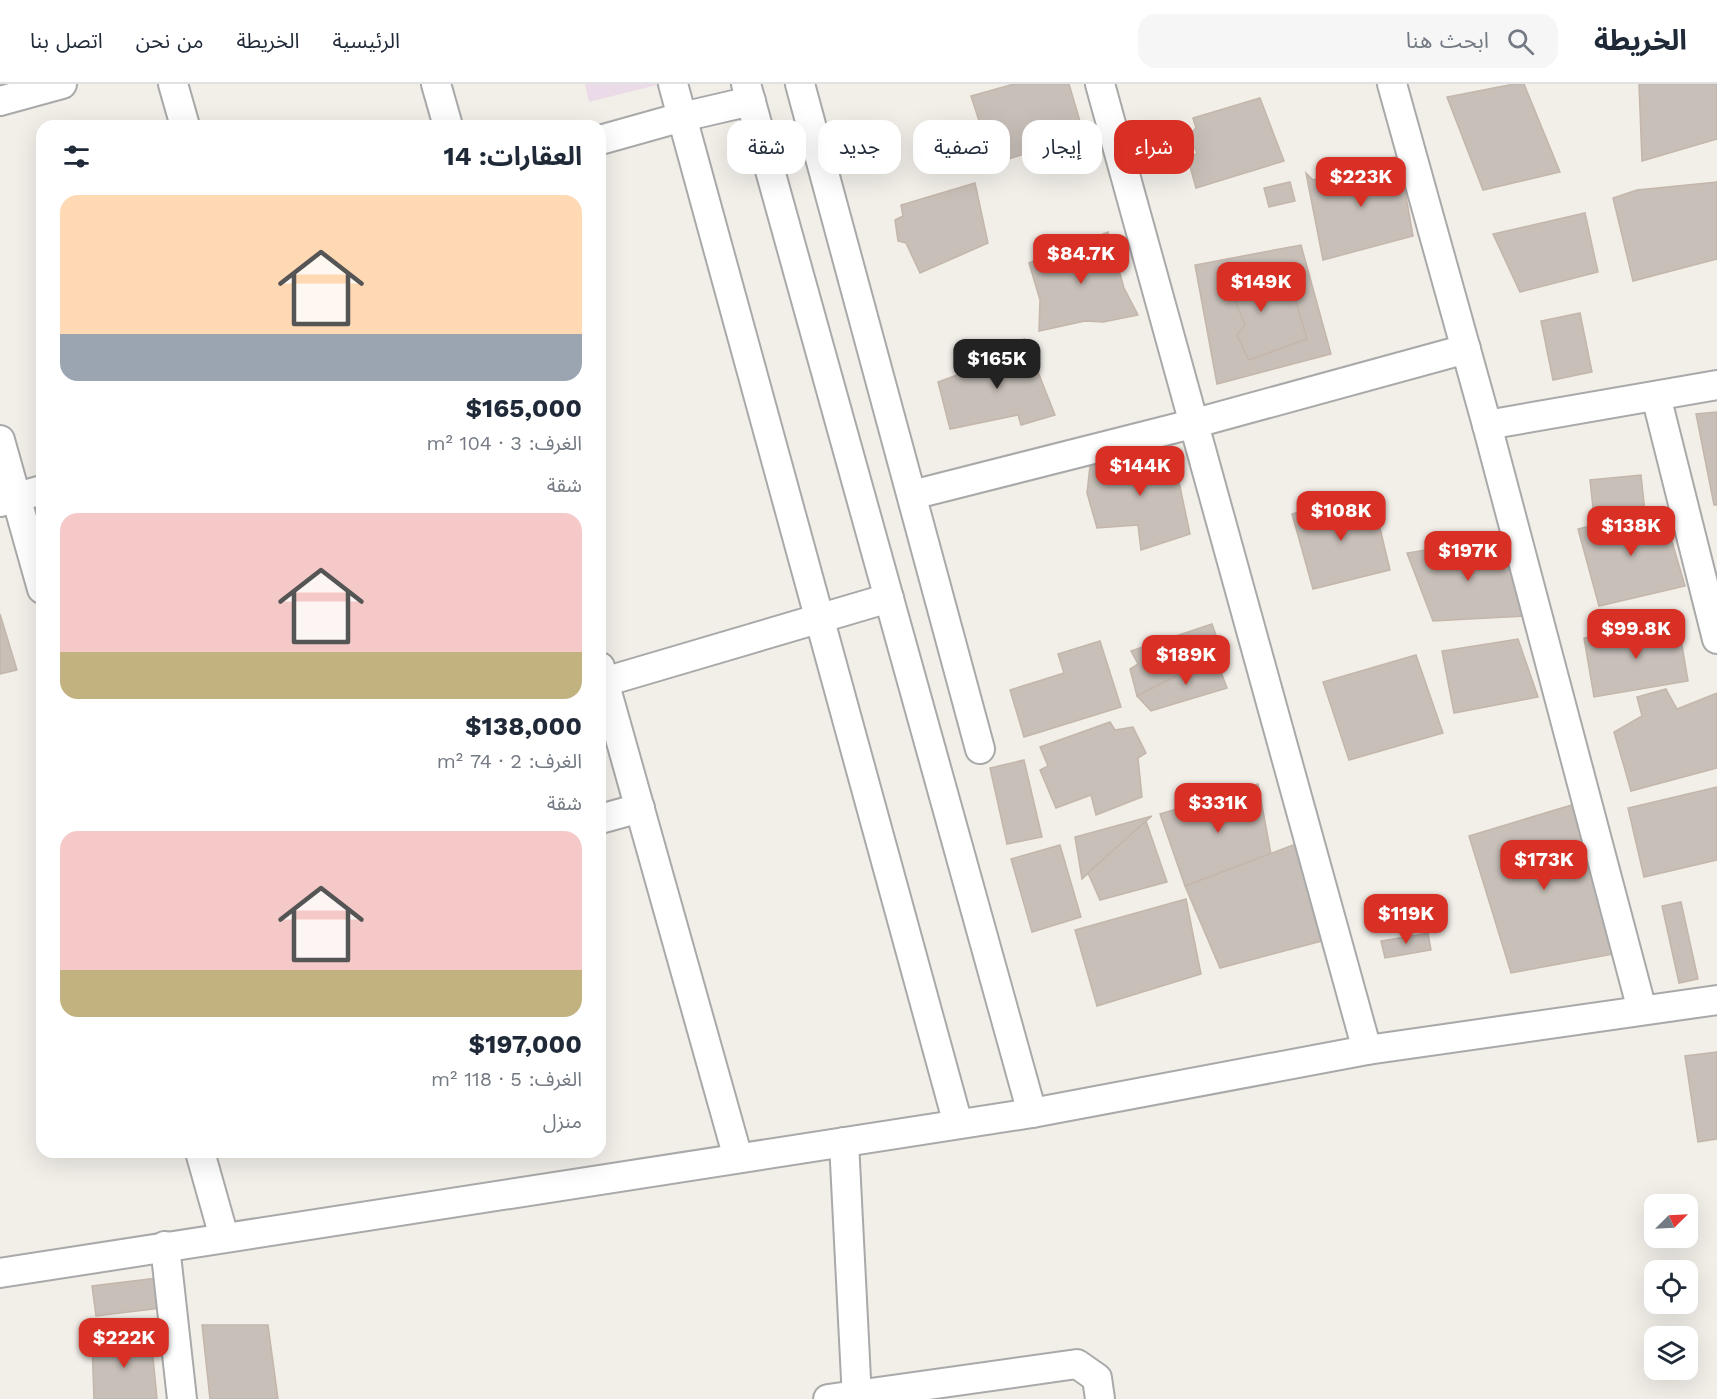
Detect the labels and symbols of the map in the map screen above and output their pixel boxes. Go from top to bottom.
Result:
pin: $223K [1319,157,1403,208]
pin: $84.7K [1032,234,1130,285]
pin: $149K [1219,262,1303,313]
pin: $165K [955,339,1039,390]
pin: $144K [1098,446,1182,497]
pin: $108K [1299,491,1383,542]
pin: $138K [1589,506,1673,557]
pin: $197K [1426,531,1510,582]
pin: $99.8K [1587,609,1685,660]
pin: $189K [1144,635,1228,686]
pin: $331K [1176,783,1260,834]
pin: $173K [1502,840,1586,891]
pin: $119K [1364,894,1448,945]
north arrow [1644,1194,1698,1248]
pin: $222K [82,1318,166,1369]

